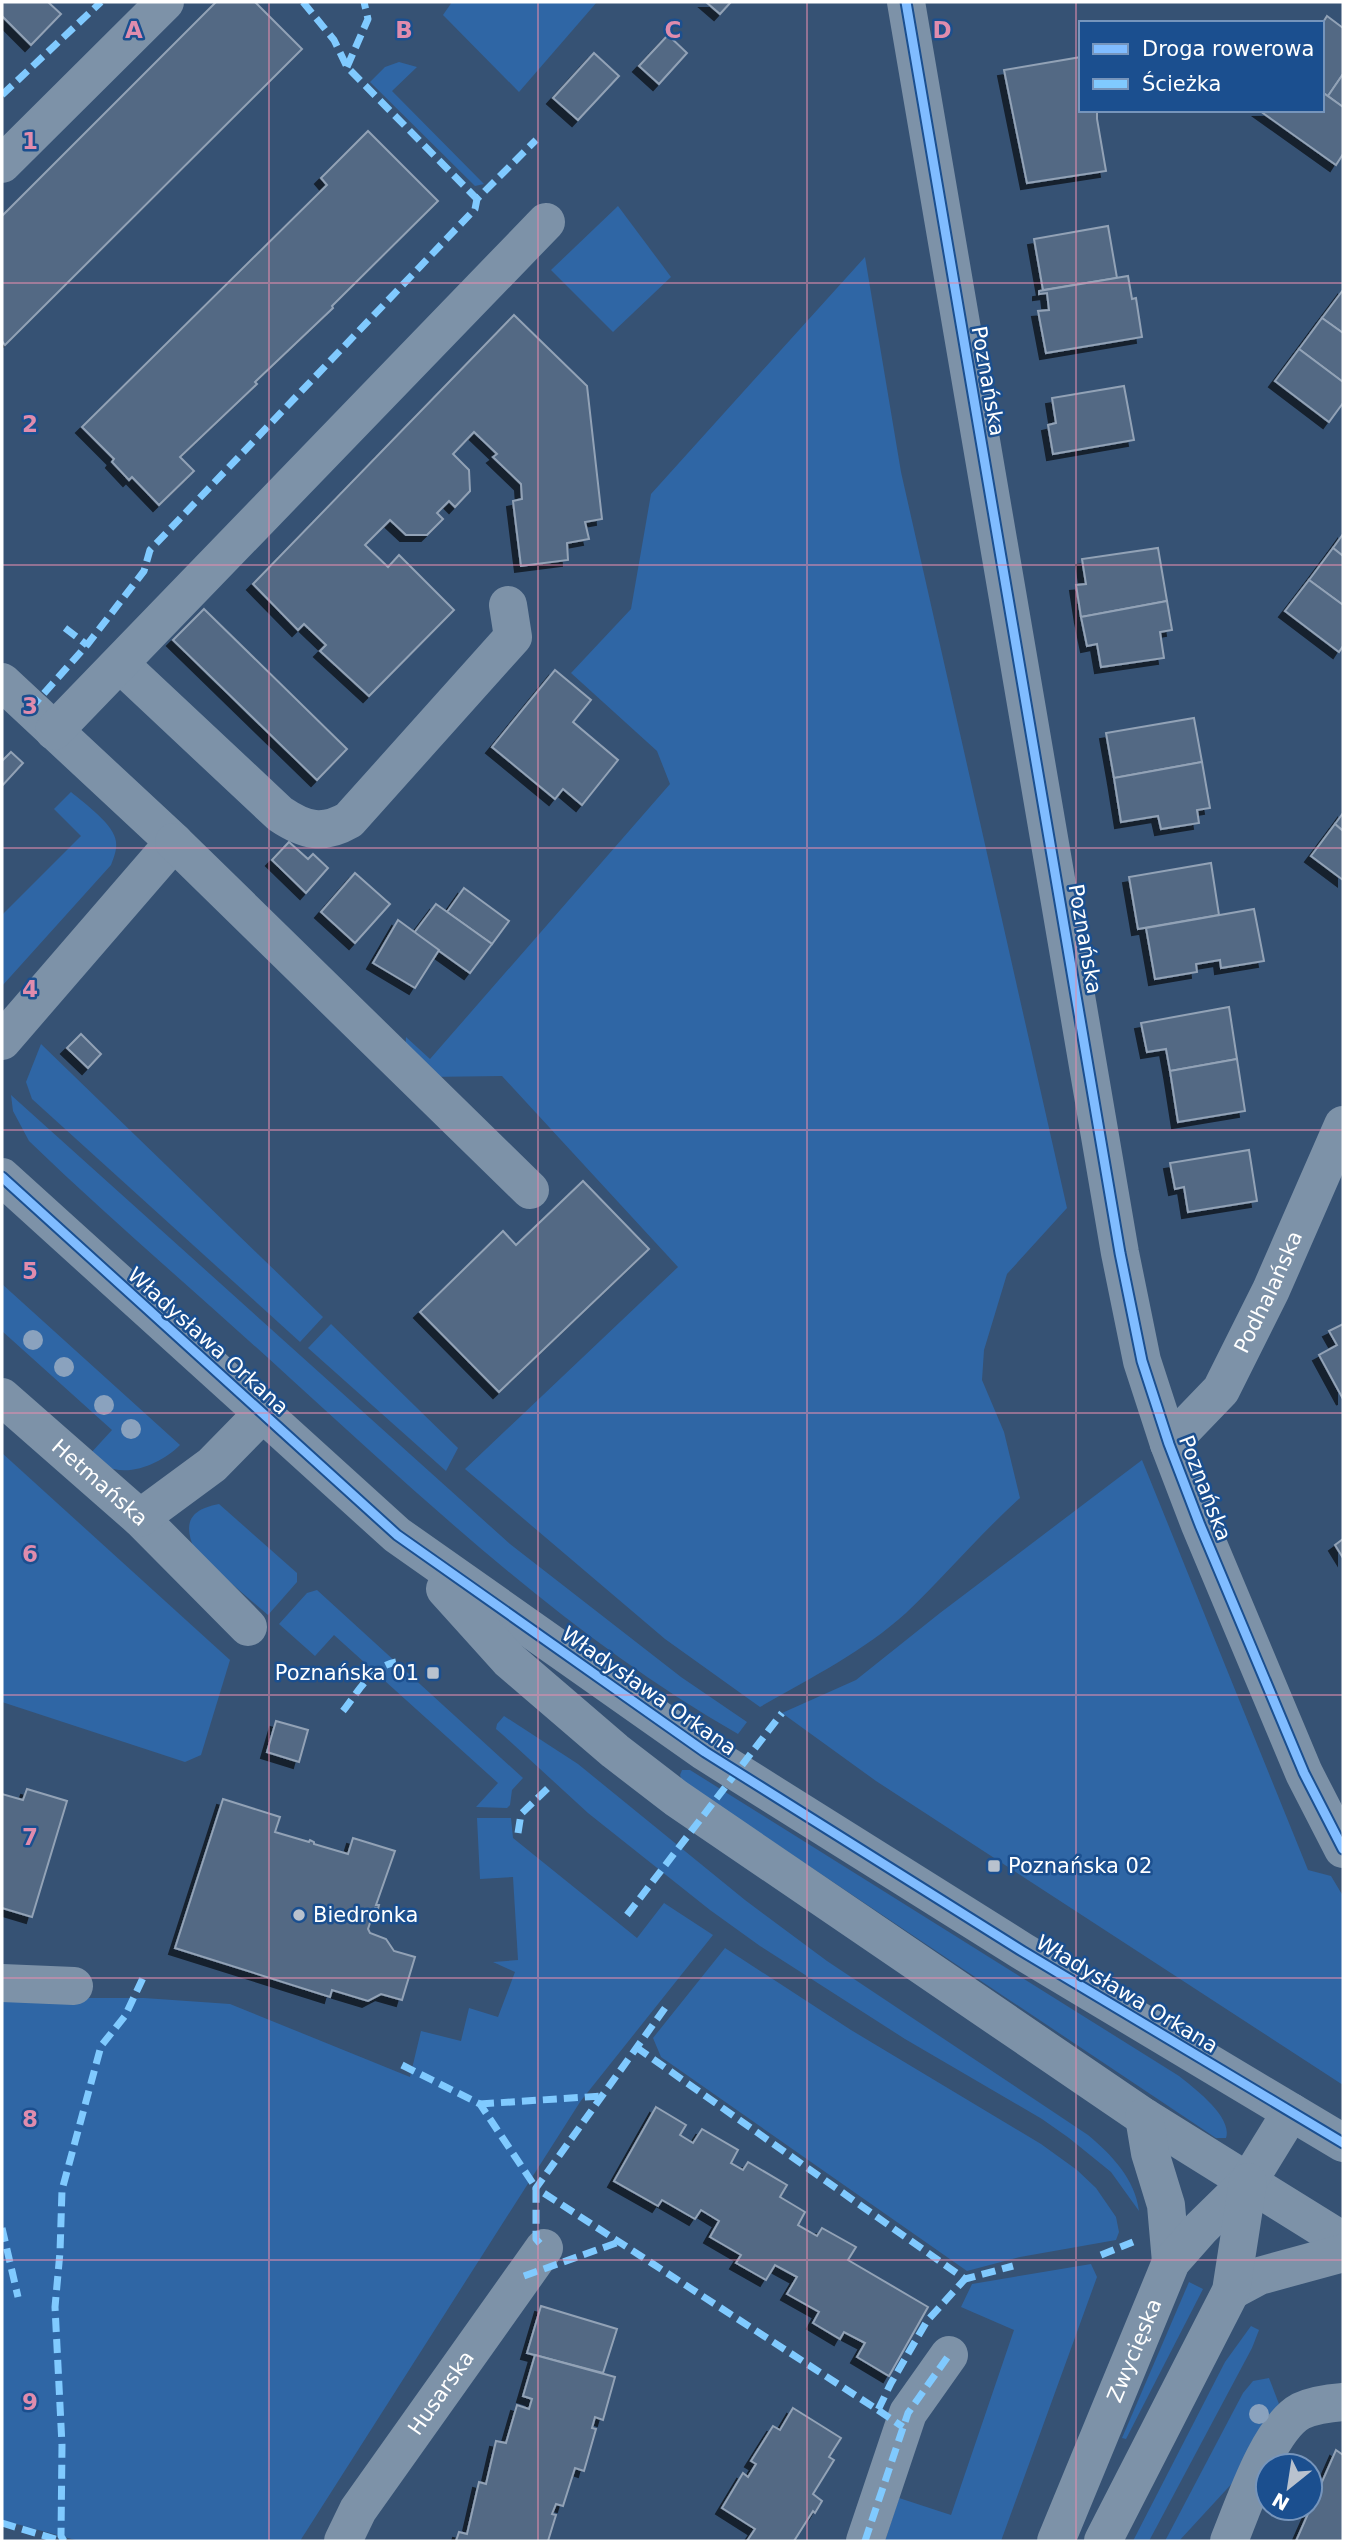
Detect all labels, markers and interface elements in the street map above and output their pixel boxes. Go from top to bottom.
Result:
text: A [125,17,143,43]
text: B [395,17,413,43]
text: C [665,17,681,43]
text: D [932,17,952,43]
legend [1079,21,1324,112]
text: Droga rowerowa [1142,37,1314,61]
text: Ścieżka [1142,71,1221,96]
text: 1 [22,128,38,154]
street label: Poznańska [967,324,1009,438]
text: 2 [22,411,38,437]
text: 3 [22,693,38,719]
street label: Poznańska [1064,882,1106,996]
text: 4 [22,976,38,1002]
street label: Podhalańska [1230,1227,1307,1357]
text: 5 [22,1258,38,1284]
street label: Władysława Orkana [123,1263,293,1419]
street label: Poznańska [1174,1432,1236,1544]
street label: Hetmańska [47,1434,152,1531]
text: 6 [22,1541,38,1567]
street label: Władysława Orkana [557,1622,741,1760]
place label: Poznańska 01 [275,1661,419,1685]
marker: Poznańska 01 [425,1665,441,1681]
text: 7 [22,1824,38,1850]
place label: Poznańska 02 [1008,1854,1152,1878]
marker: Poznańska 02 [986,1858,1002,1874]
place label: Biedronka [313,1903,418,1927]
marker: Biedronka [291,1907,307,1923]
street label: Władysława Orkana [1032,1930,1222,2058]
text: 8 [22,2106,38,2132]
street label: Zwycięska [1102,2295,1167,2406]
street label: Husarska [403,2346,479,2440]
text: 9 [22,2389,38,2415]
north arrow [1254,2452,1324,2522]
text: N [1268,2488,1293,2515]

